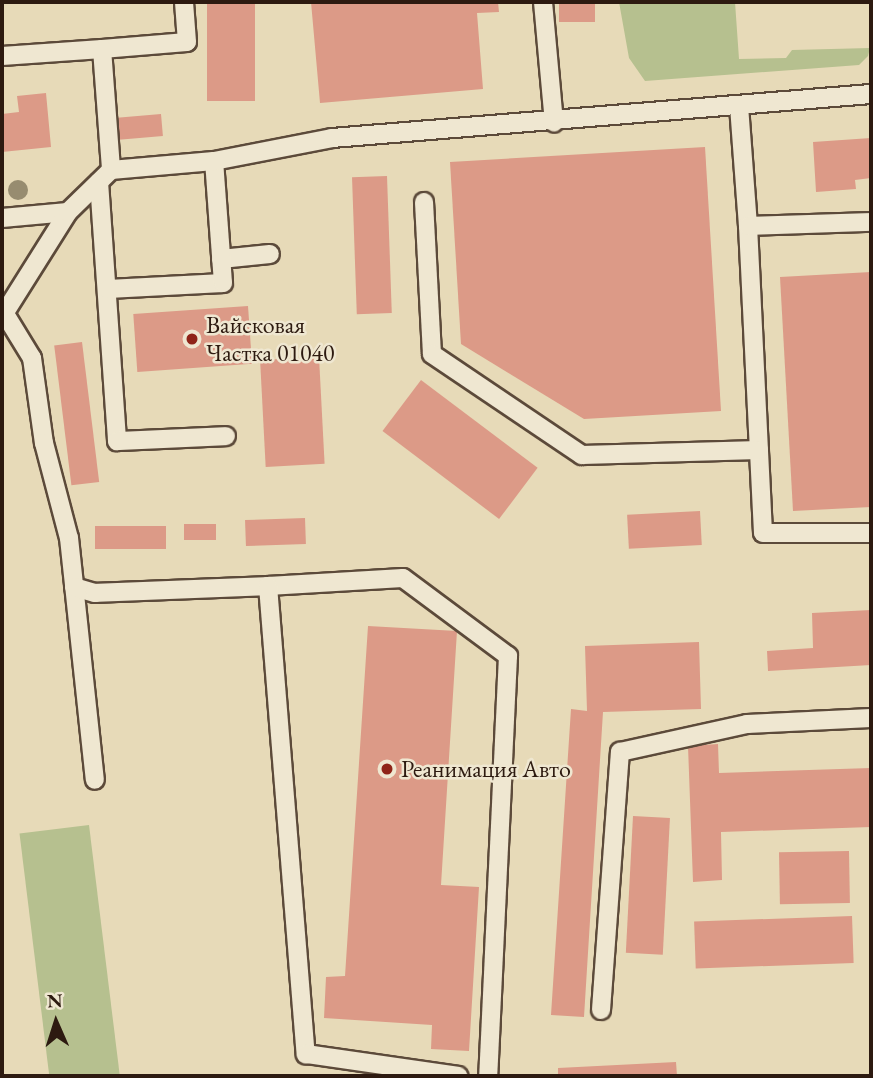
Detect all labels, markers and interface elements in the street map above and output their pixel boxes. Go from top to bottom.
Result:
place label: Вайсковая Частка 01040 [206,311,335,367]
marker: Вайсковая Частка 01040 [184,331,200,347]
place label: Реанимация Авто [401,755,571,783]
marker: Реанимация Авто [379,761,395,777]
north arrow [21,987,91,1057]
text: N [47,988,63,1013]

